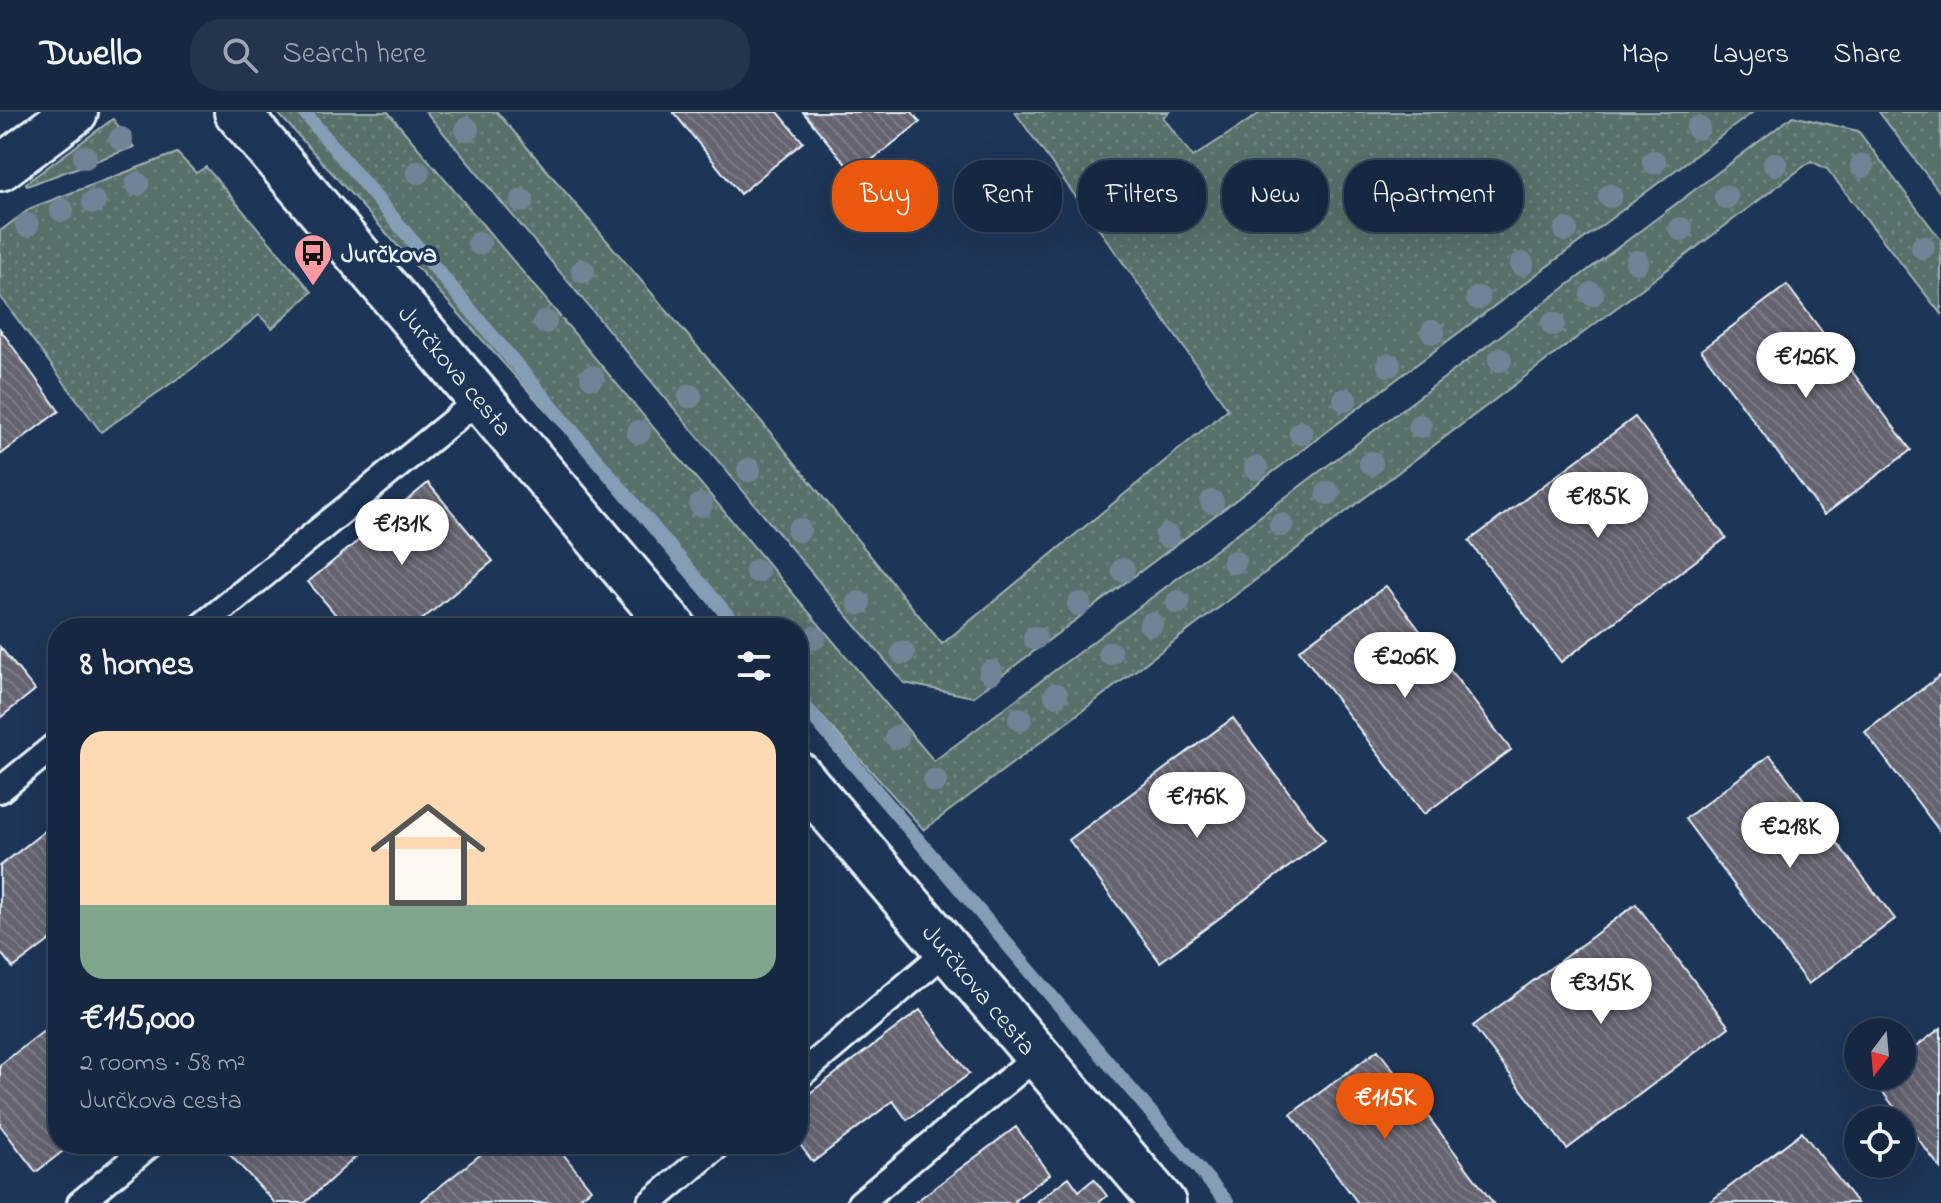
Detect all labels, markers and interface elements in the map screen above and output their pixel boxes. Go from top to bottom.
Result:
search box [190,19,750,91]
text: Dwello [40,27,142,83]
icon: search [218,33,262,77]
text: Search here [282,33,426,77]
text: Map [1621,35,1669,76]
text: Layers [1713,35,1789,76]
text: Share [1833,35,1901,76]
chip: Buy [832,160,938,232]
chip: Rent [954,160,1062,232]
chip: Filters [1078,160,1206,232]
chip: New [1222,160,1328,232]
chip: Apartment [1344,160,1523,232]
bus stop icon: Jurčkova [292,232,334,287]
place label: Jurčkova [341,237,437,275]
street label: Jurčkova cesta [387,298,520,446]
pin: €126K [1750,332,1862,400]
text: €126K [1774,339,1838,377]
pin: €185K [1542,472,1654,540]
text: €185K [1566,479,1630,517]
pin: €131K [346,499,458,567]
text: €131K [373,506,431,544]
pin: €206K [1349,632,1461,700]
text: €206K [1372,639,1438,677]
text: 8 homes [80,641,194,691]
icon: filters [732,644,776,688]
pin: €176K [1141,772,1253,840]
text: €176K [1166,779,1228,817]
icon: home [356,783,500,927]
pin: €218K [1734,802,1846,870]
text: €218K [1759,809,1821,847]
street label: Jurčkova cesta [911,917,1044,1065]
pin: €315K [1545,958,1657,1026]
text: €315K [1569,965,1633,1003]
text: €115,000 [80,995,195,1045]
north arrow [1844,1018,1916,1090]
map controls [1844,1018,1916,1178]
text: 2 rooms · 58 m² [80,1045,246,1083]
pin: €115K [1329,1073,1441,1141]
text: €115K [1354,1080,1416,1118]
text: Jurčkova cesta [80,1083,242,1121]
button: locate [1844,1106,1916,1178]

